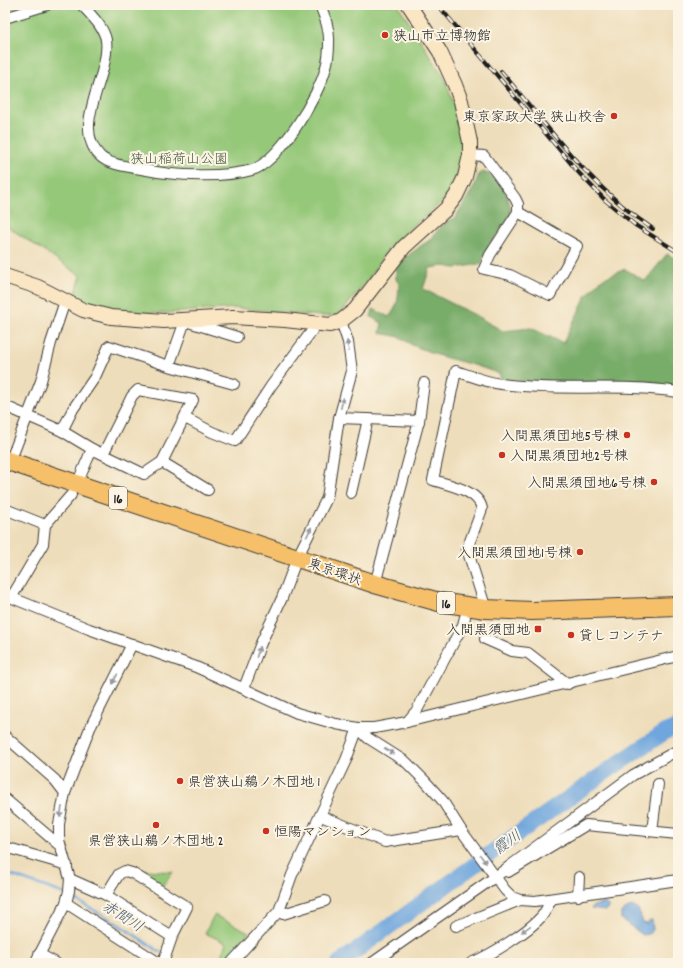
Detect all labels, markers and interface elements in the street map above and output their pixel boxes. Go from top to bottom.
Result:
place label: 狭山市立博物館 [393,27,491,47]
marker: 狭山市立博物館 [380,30,390,40]
place label: 東京家政大学 狭山校舎 [463,108,606,128]
marker: 東京家政大学 狭山校舎 [609,111,619,121]
park label: 狭山稲荷山公園 [130,150,228,170]
one-way arrow [345,339,351,352]
one-way arrow [340,397,346,409]
place label: 入間黒須団地5号棟 [501,427,620,447]
marker: 入間黒須団地5号棟 [622,430,632,440]
place label: 入間黒須団地2号棟 [510,447,629,467]
marker: 入間黒須団地2号棟 [497,450,507,460]
place label: 入間黒須団地6号棟 [527,474,647,494]
marker: 入間黒須団地6号棟 [649,477,659,487]
road number: 16 [109,487,127,509]
one-way arrow [306,526,313,538]
place label: 入間黒須団地1号棟 [457,544,573,564]
marker: 入間黒須団地1号棟 [575,547,585,557]
street label: 東京環状 [305,554,364,591]
road number: 16 [437,592,455,614]
place label: 入間黒須団地 [446,621,530,641]
marker: 入間黒須団地 [533,624,543,634]
place label: 貸しコンテナ [579,627,664,647]
marker: 貸しコンテナ [566,630,576,640]
one-way arrow [255,645,261,657]
one-way arrow [112,673,118,684]
one-way arrow [384,747,394,755]
place label: 県営狭山鵜ノ木団地 1 [188,773,320,793]
marker: 県営狭山鵜ノ木団地 1 [175,776,185,786]
one-way arrow [58,806,64,818]
marker: 県営狭山鵜ノ木団地 2 [151,820,161,830]
place label: 恒陽マンション [274,823,371,843]
marker: 恒陽マンション [261,826,271,836]
water label: 霞川 [490,826,527,861]
place label: 県営狭山鵜ノ木団地 2 [88,832,224,852]
one-way arrow [478,854,487,865]
water label: 赤間川 [97,896,147,939]
one-way arrow [521,925,532,933]

